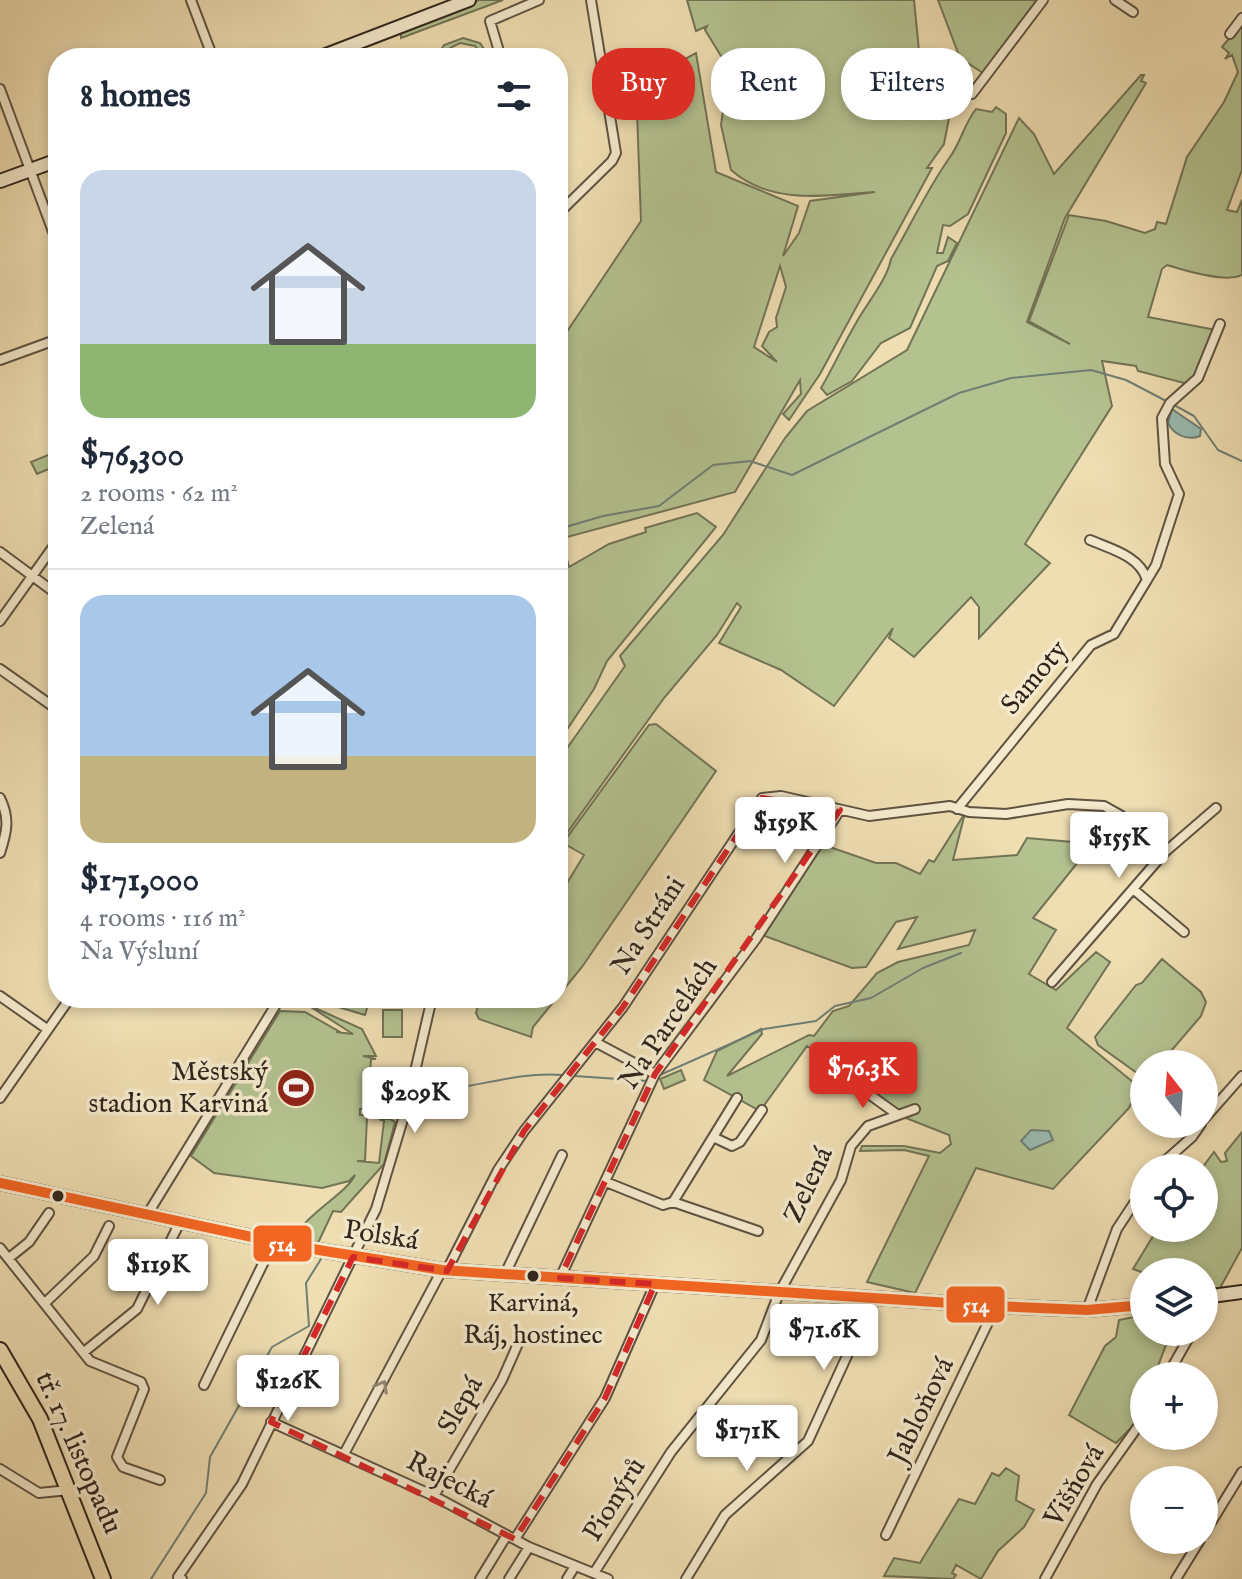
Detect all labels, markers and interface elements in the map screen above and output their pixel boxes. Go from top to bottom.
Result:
chip: Buy [592,48,695,120]
chip: Rent [711,48,825,120]
chip: Filters [841,48,973,120]
icon: filters [492,74,536,118]
text: 8 homes [80,75,191,118]
icon: home [236,222,380,366]
text: $76,300 [80,434,184,477]
text: 2 rooms · 62 m² [80,477,238,510]
text: Zelená [80,510,154,543]
street label: Samoty [994,633,1076,722]
icon: home [236,647,380,791]
pin: $159K [729,797,841,865]
text: $159K [753,806,817,839]
pin: $155K [1063,812,1175,880]
text: $155K [1088,821,1150,854]
text: $171,000 [80,859,199,902]
street label: Na Stráni [604,870,694,982]
text: 4 rooms · 116 m² [80,902,246,935]
text: Na Výsluní [80,935,198,968]
street label: Na Parcelách [612,951,726,1097]
pin: $76.3K [798,1042,928,1110]
north arrow [1130,1050,1218,1138]
map controls [1130,1050,1218,1554]
text: $76.3K [827,1051,899,1084]
place label: Městský stadion Karviná [89,1055,269,1122]
sports icon: Městský stadion Karviná [275,1067,317,1109]
pin: $209K [359,1067,471,1135]
text: $209K [380,1076,450,1109]
street label: Zelená [776,1141,842,1229]
button: locate [1130,1154,1218,1242]
unlabelled marker [50,1188,66,1204]
street label: Polská [341,1213,422,1259]
line badge: 514 [252,1224,313,1263]
text: 514 [269,1231,297,1259]
pin: $119K [102,1239,214,1307]
text: $119K [126,1248,190,1281]
button: layers [1130,1258,1218,1346]
marker: Karviná, Ráj, hostinec [525,1268,541,1284]
line badge: 514 [945,1285,1006,1324]
place label: Karviná, Ráj, hostinec [463,1287,603,1352]
text: 514 [963,1292,991,1320]
pin: $71.6K [759,1304,889,1372]
text: $71.6K [788,1313,860,1346]
street label: Jabloňová [880,1351,963,1473]
pin: $126K [232,1355,344,1423]
button: + [1130,1362,1218,1450]
text: $126K [255,1364,321,1397]
street label: tř. 17. listopadu [27,1366,129,1540]
street label: Slepá [430,1370,492,1442]
one-way arrow [372,1380,388,1395]
pin: $171K [691,1405,803,1473]
text: $171K [715,1414,779,1447]
street label: Višňová [1036,1438,1114,1534]
street label: Rajecká [400,1445,499,1518]
street label: Pionýrů [576,1452,654,1548]
button: − [1130,1466,1218,1554]

